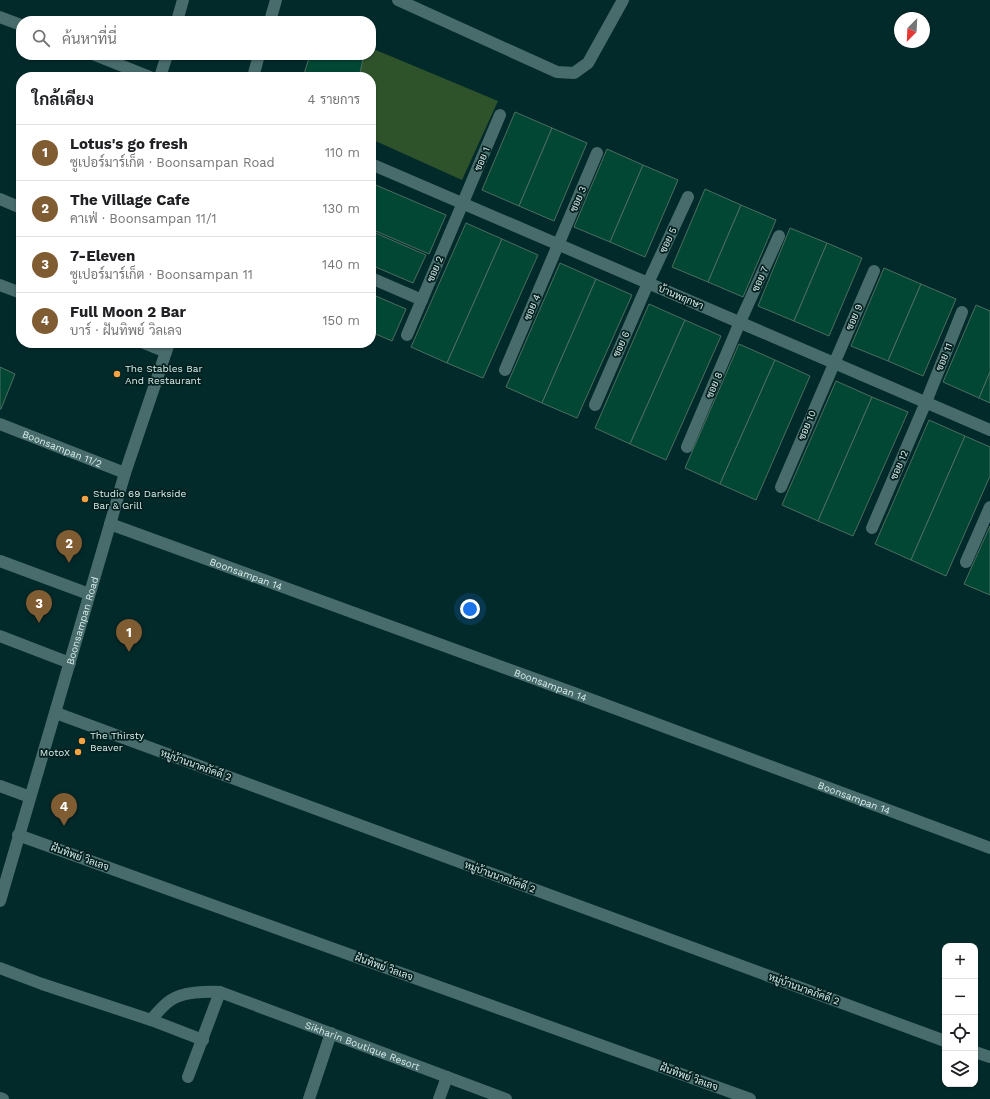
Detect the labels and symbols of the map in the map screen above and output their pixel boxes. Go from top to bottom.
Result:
north arrow [894,12,930,48]
street label: ซอย 1 [472,145,492,173]
street label: ซอย 3 [568,184,588,214]
street label: ซอย 5 [657,225,679,255]
street label: ซอย 2 [425,254,445,284]
street label: ซอย 7 [750,264,771,293]
street label: บ้านพฤกษา [656,282,706,312]
street label: ซอย 4 [522,292,542,322]
street label: ซอย 9 [843,302,865,332]
street label: ซอย 6 [610,329,632,359]
street label: ซอย 11 [934,342,954,372]
place label: The Stables Bar And Restaurant [125,363,203,386]
marker: The Stables Bar And Restaurant [112,369,122,379]
street label: ซอย 8 [704,370,724,400]
street label: ซอย 10 [796,409,818,441]
street label: Boonsampan 11/2 [21,428,104,469]
street label: ซอย 12 [888,449,910,481]
place label: Studio 69 Darkside Bar & Grill [93,488,186,511]
marker: Studio 69 Darkside Bar & Grill [80,494,90,504]
pin: 2 [56,530,82,563]
street label: Boonsampan 14 [208,555,284,592]
street label: Boonsampan Road [64,575,100,666]
pin: 3 [26,590,52,623]
your location [460,599,480,619]
pin: 1 [116,619,142,652]
street label: Boonsampan 14 [513,666,589,703]
place label: The Thirsty Beaver [90,730,145,753]
marker: The Thirsty Beaver [77,736,87,746]
street label: หมู่บ้านนาคภัคดี 2 [158,746,234,785]
place label: MotoX [40,747,70,758]
marker: MotoX [73,747,83,757]
street label: Boonsampan 14 [817,779,892,816]
pin: 4 [51,793,77,826]
street label: ฝันทิพย์ วิลเลจ [50,840,111,873]
street label: หมู่บ้านนาคภัคดี 2 [462,858,538,897]
street label: ฝันทิพย์ วิลเลจ [354,950,415,983]
street label: หมู่บ้านนาคภัคดี 2 [766,970,842,1009]
street label: Sikharin Boutique Resort [304,1019,422,1072]
street label: ฝันทิพย์ วิลเลจ [659,1060,720,1093]

